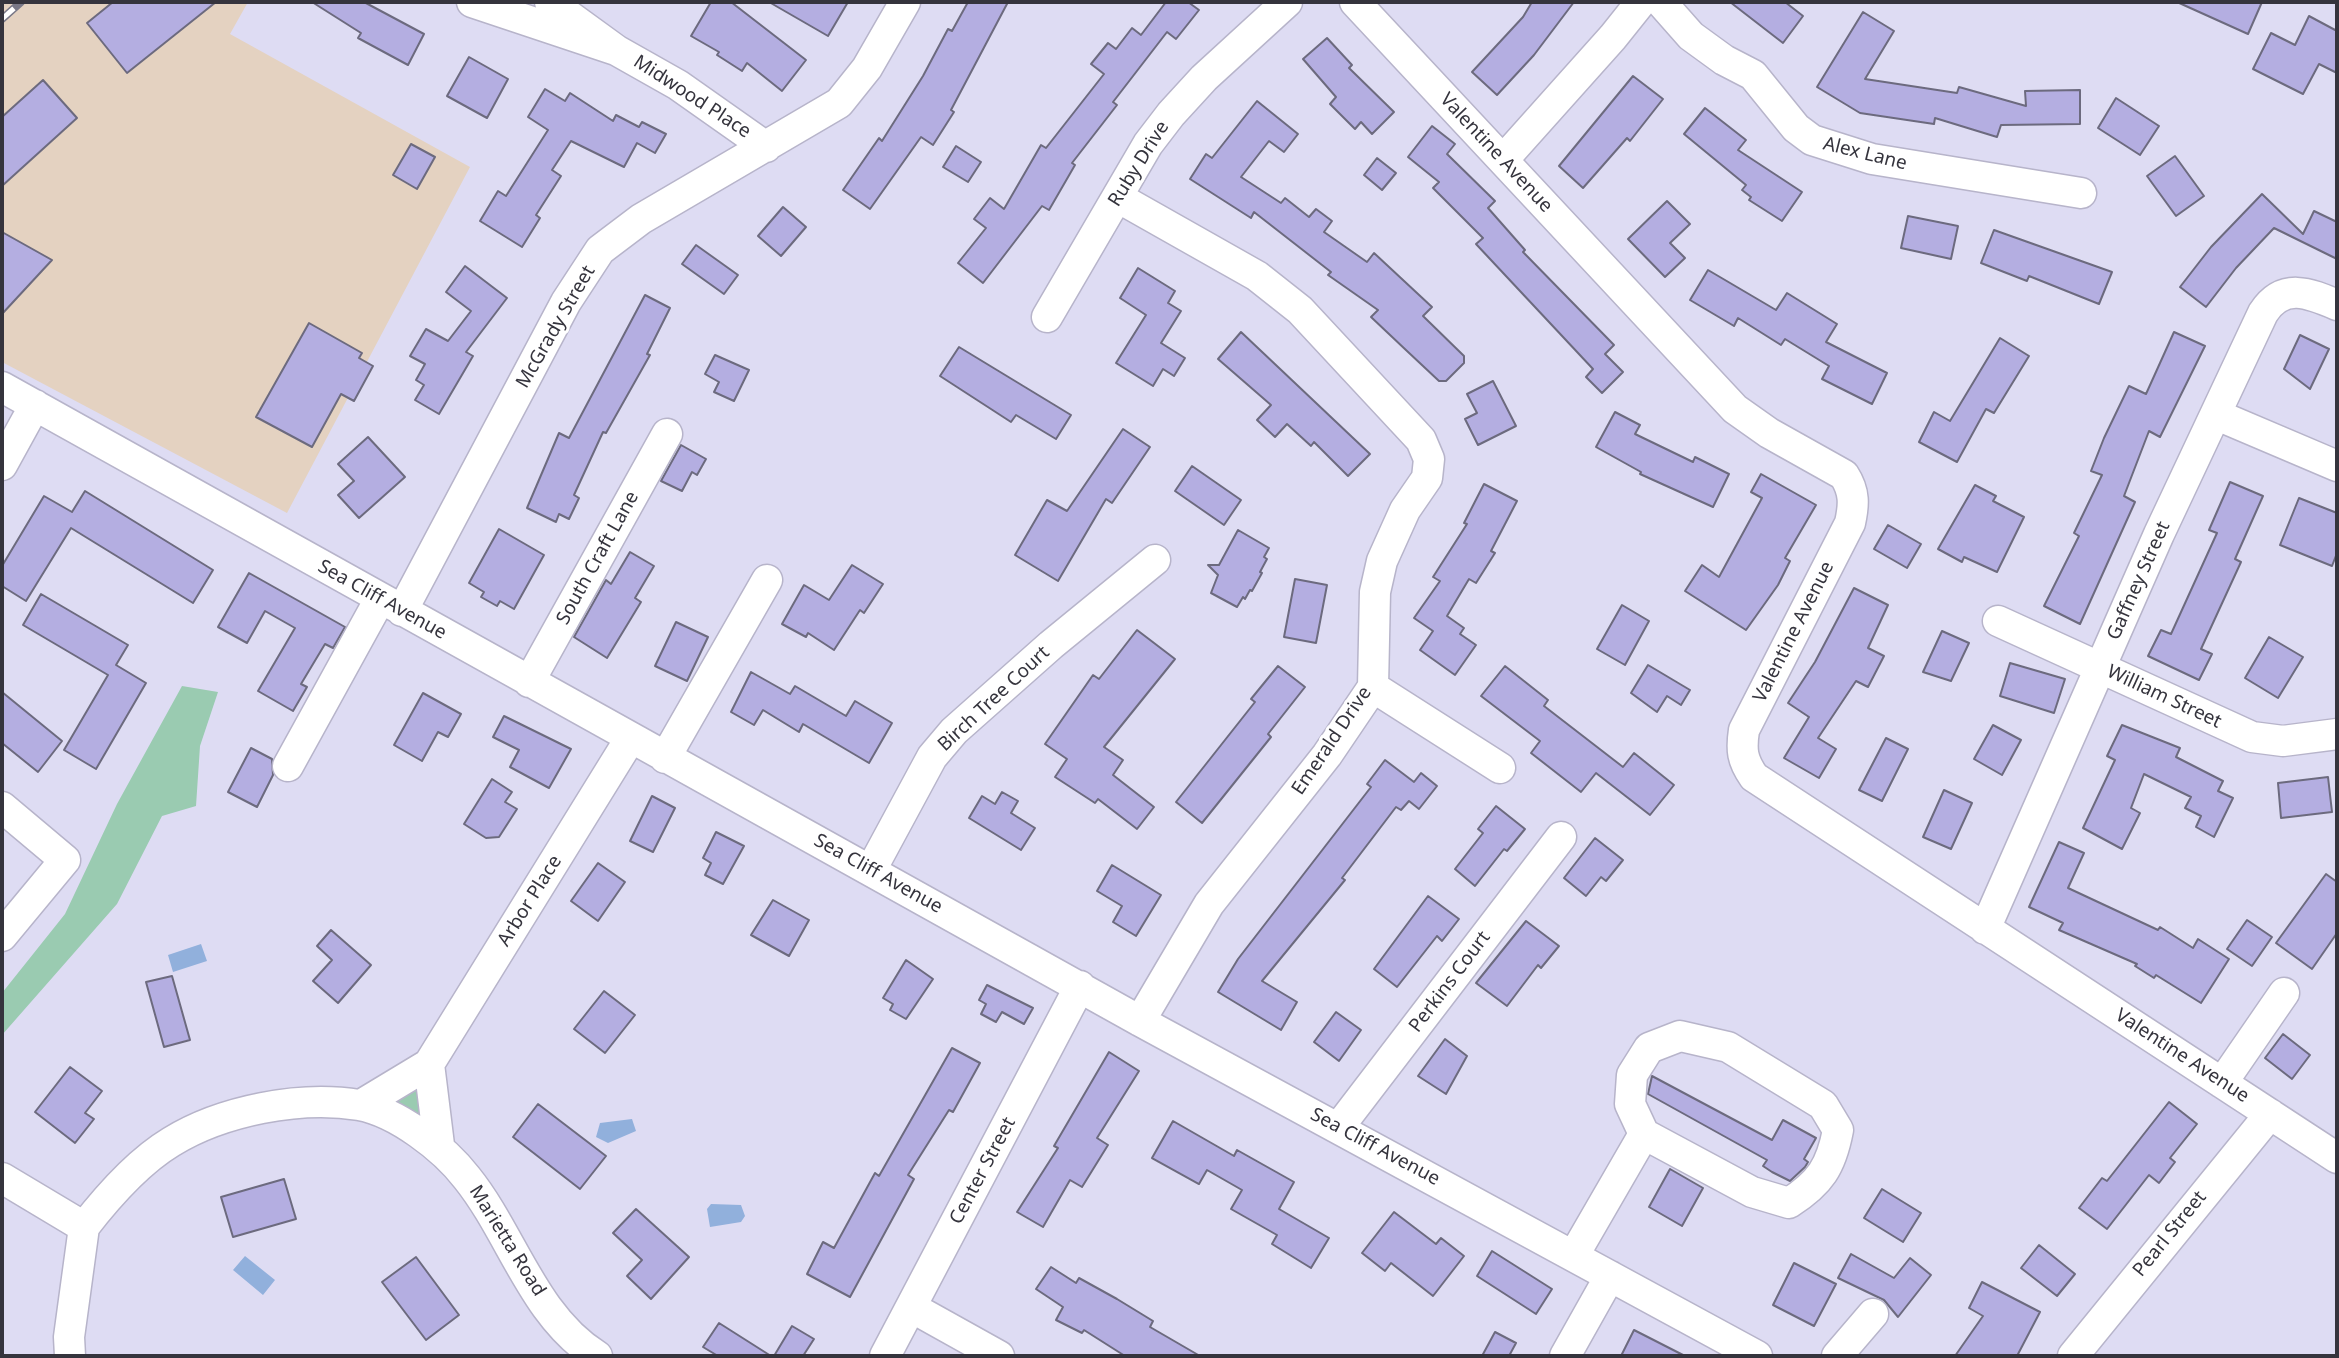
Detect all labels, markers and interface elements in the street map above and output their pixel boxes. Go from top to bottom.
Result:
street label: Midwood Place [629,51,755,143]
street label: Valentine Avenue [1435,89,1557,217]
street label: Ruby Drive [1104,117,1174,211]
street label: Alex Lane [1821,133,1909,175]
street label: McGrady Street [512,262,600,392]
street label: South Craft Lane [552,487,644,629]
street label: Gaffney Street [2103,518,2175,644]
street label: Sea Cliff Avenue [314,555,450,645]
street label: Valentine Avenue [1749,558,1839,706]
street label: Birch Tree Court [934,642,1054,756]
street label: William Street [2103,661,2225,733]
street label: Emerald Drive [1287,683,1377,799]
street label: Sea Cliff Avenue [810,829,946,919]
street label: Arbor Place [493,851,567,951]
street label: Perkins Court [1405,927,1495,1037]
street label: Valentine Avenue [2111,1004,2253,1108]
street label: Sea Cliff Avenue [1306,1103,1444,1191]
street label: Center Street [945,1114,1021,1228]
street label: Marietta Road [464,1181,550,1301]
street label: Pearl Street [2129,1187,2211,1281]

